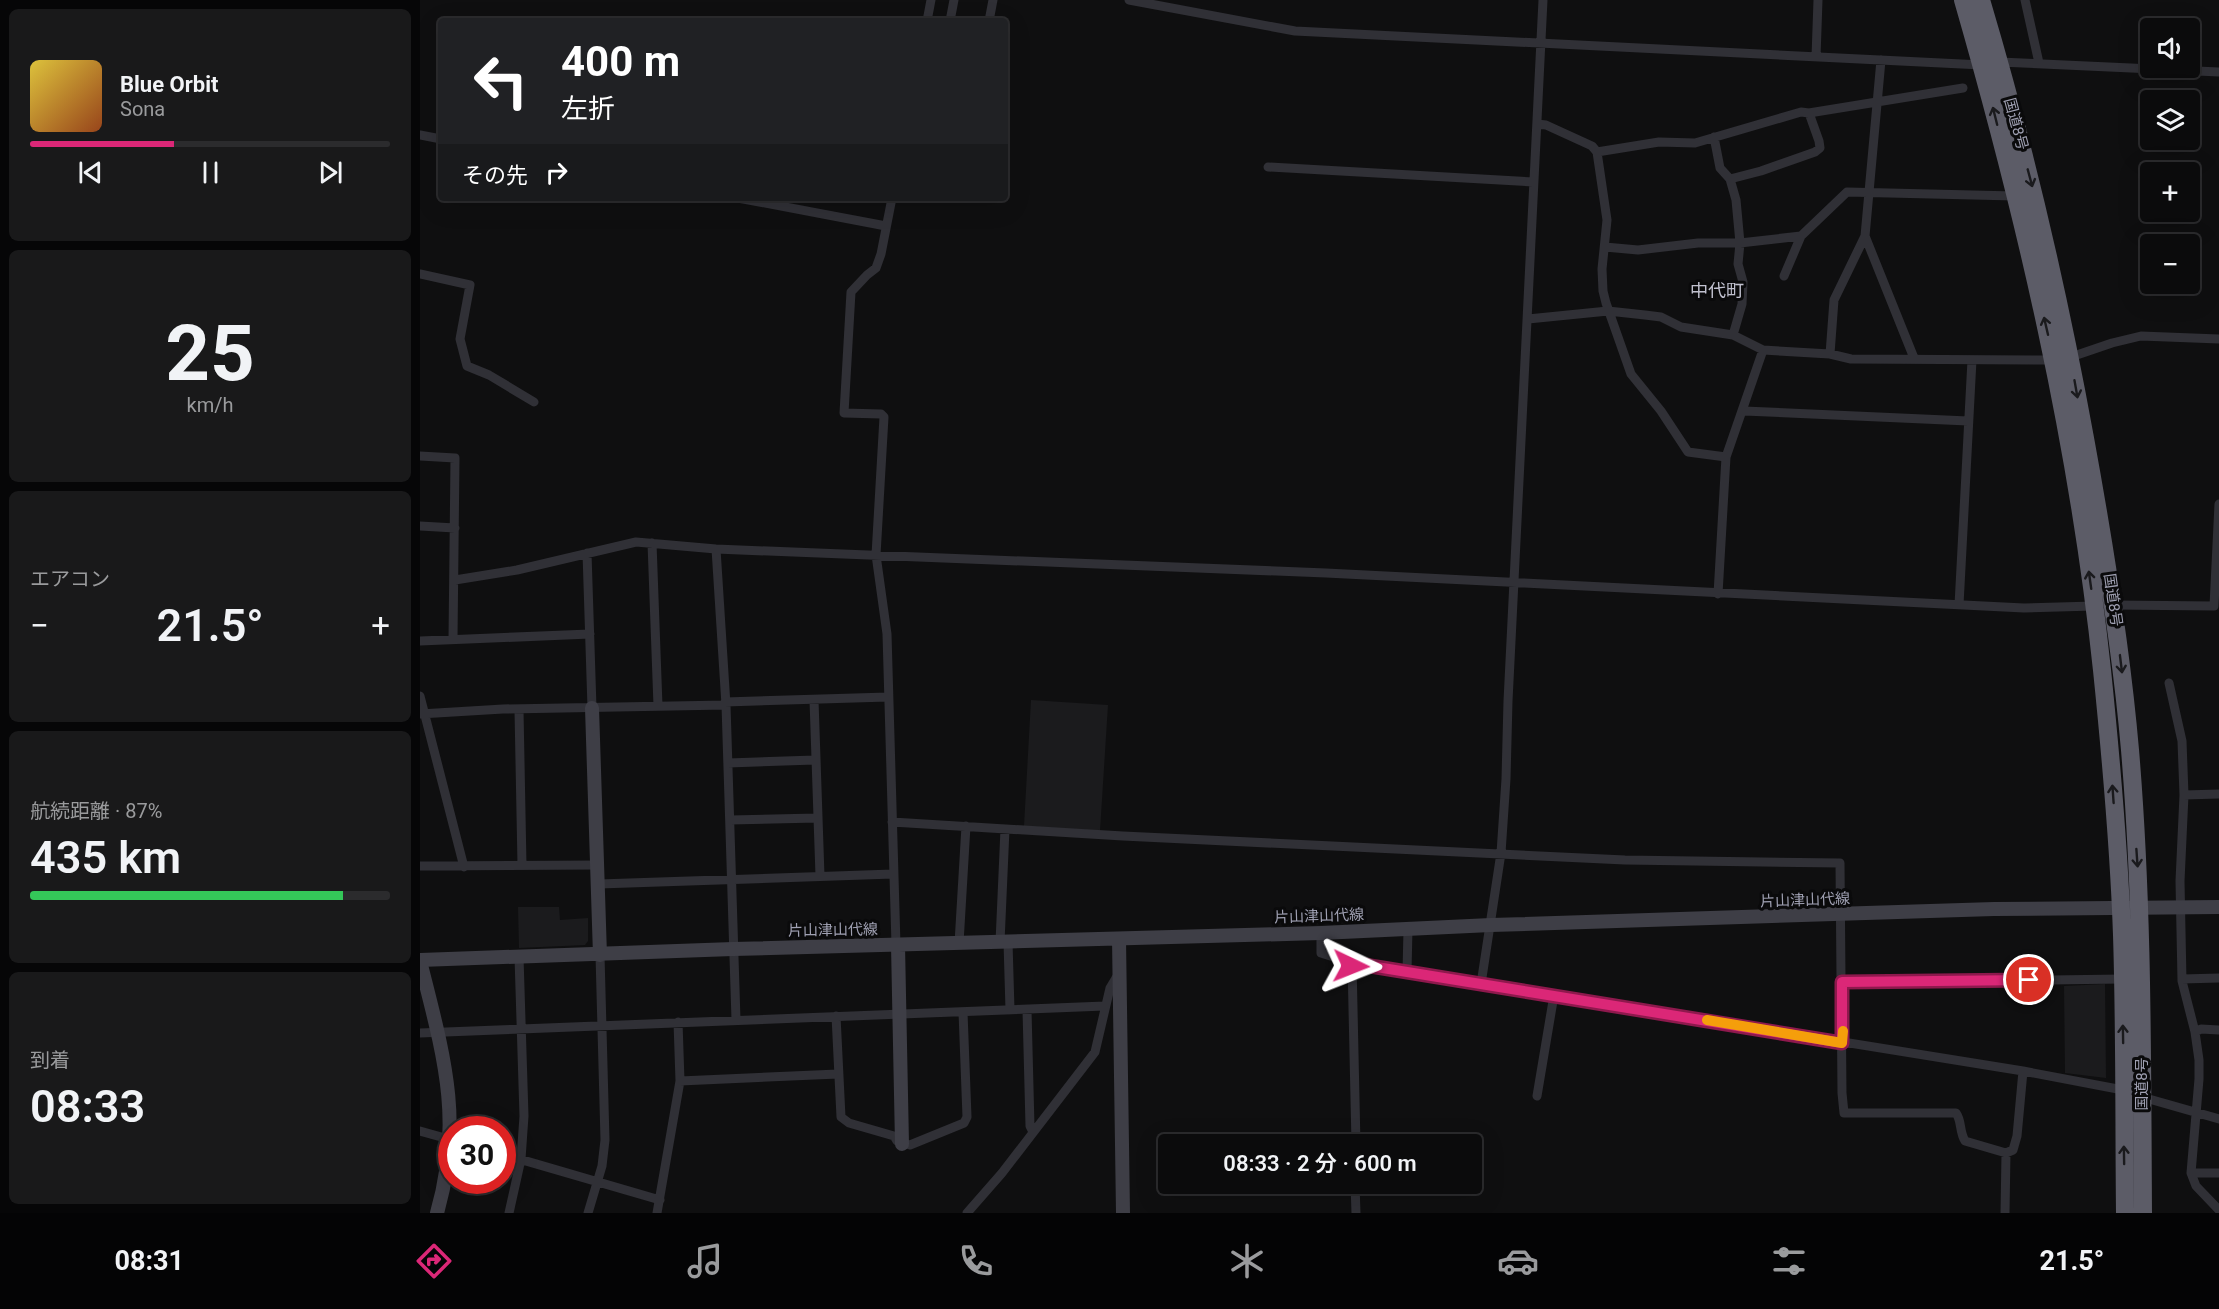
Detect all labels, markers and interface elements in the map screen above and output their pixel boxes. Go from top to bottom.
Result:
map controls [2140,18,2200,294]
button: sound [2140,18,2200,78]
text: 400 m [561,37,680,86]
icon: left [462,42,540,120]
text: Blue Orbit [120,72,218,97]
button: layers [2140,90,2200,150]
text: 左折 [561,93,615,125]
street label: 国道8号 [2000,96,2032,152]
text: Sona [120,97,165,121]
one-way arrow [1988,106,2000,125]
icon: previous [74,156,107,189]
icon: pause [194,156,227,189]
icon: next [314,156,347,189]
icon: right [540,156,573,189]
button: + [2140,162,2200,222]
text: その先 [462,163,528,188]
one-way arrow [2025,168,2036,187]
button: − [2140,234,2200,294]
district label: 中代町 [1690,280,1744,301]
text: 25 [165,308,255,399]
one-way arrow [2039,316,2051,335]
one-way arrow [2071,378,2082,398]
text: km/h [187,393,233,417]
text: エアコン [30,567,110,591]
one-way arrow [2084,570,2095,590]
street label: 国道8号 [2100,572,2126,628]
text: 21.5° [156,599,264,652]
text: − [30,606,49,645]
text: + [371,606,390,645]
one-way arrow [2116,654,2127,674]
one-way arrow [2107,785,2118,805]
text: 航続距離 · 87% [30,799,162,823]
text: 435 km [30,831,181,884]
one-way arrow [2132,848,2143,868]
street label: 片山津山代線 [1760,889,1850,911]
street label: 片山津山代線 [1274,905,1364,927]
street label: 片山津山代線 [788,920,878,940]
position arrow [1319,934,1383,998]
pin [2003,954,2054,1005]
icon: arrive [2012,963,2045,996]
one-way arrow [2117,1025,2129,1045]
text: 到着 [30,1048,70,1072]
street label: 国道8号 [2133,1057,2151,1111]
text: 08:33 [30,1080,145,1133]
speed limit sign: 30 [438,1116,516,1194]
one-way arrow [2119,1145,2130,1165]
text: 08:33 · 2 分 · 600 m [1223,1151,1417,1176]
icon: directions [413,1240,455,1282]
icon: music [684,1240,726,1282]
icon: phone [955,1240,997,1282]
icon: climate [1226,1240,1268,1282]
icon: car [1497,1240,1539,1282]
icon: filters [1768,1240,1810,1282]
text: 08:31 [115,1245,184,1277]
text: 21.5° [2040,1245,2104,1277]

